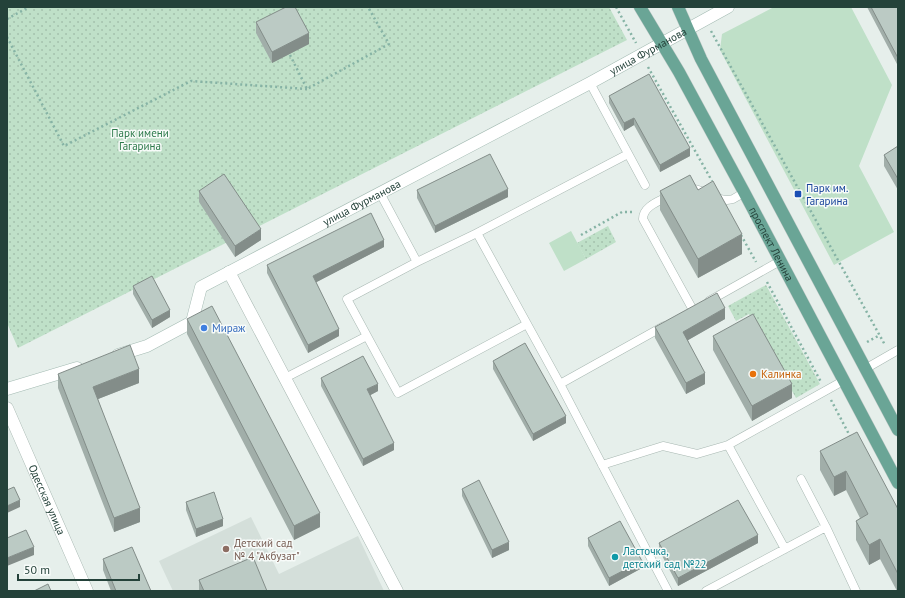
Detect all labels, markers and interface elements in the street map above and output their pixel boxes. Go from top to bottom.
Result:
street label: улица Фурманова [607,24,689,78]
park label: Парк имени Гагарина [111,126,169,153]
street label: улица Фурманова [320,177,403,229]
place label: Парк им. Гагарина [806,181,848,208]
marker: Парк им. Гагарина [793,189,803,199]
street label: проспект Ленина [746,204,797,284]
place label: Мираж [212,321,246,335]
marker: Мираж [199,323,209,333]
place label: Калинка [761,367,801,381]
marker: Калинка [748,369,758,379]
street label: Одесская улица [26,462,69,537]
place label: Детский сад № 4 "Акбузат" [234,536,300,563]
marker: Детский сад № 4 "Акбузат" [221,544,231,554]
place label: Ласточка, детский сад №22 [622,544,706,571]
marker: Ласточка, детский сад №22 [610,552,620,562]
scale bar [18,556,139,582]
text: 50 m [24,562,50,577]

